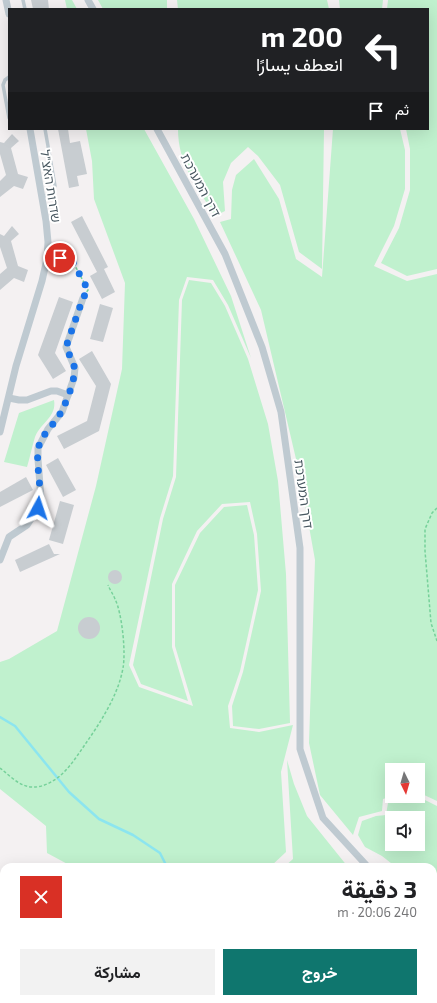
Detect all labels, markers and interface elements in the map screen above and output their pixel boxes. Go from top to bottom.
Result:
text: 200 m [261,19,343,53]
icon: left [357,24,409,76]
text: انعطف يسارًا [256,53,343,75]
icon: arrive [365,100,387,122]
text: ثم [395,100,409,118]
street label: שדרות האצ"ל [37,148,65,224]
street label: דרך המערכת [178,150,224,220]
pin [43,241,77,275]
icon: arrive [49,247,71,269]
street label: דרך המערכת [291,458,317,530]
position arrow [17,487,59,529]
north arrow [385,763,425,803]
map controls [385,763,425,851]
button: sound [385,811,425,851]
text: 3 دقيقة [342,874,417,903]
button: close [20,876,62,918]
text: 240 m · 20:06 [337,904,417,920]
button: مشاركة [20,949,215,995]
button: خروج [223,949,417,995]

